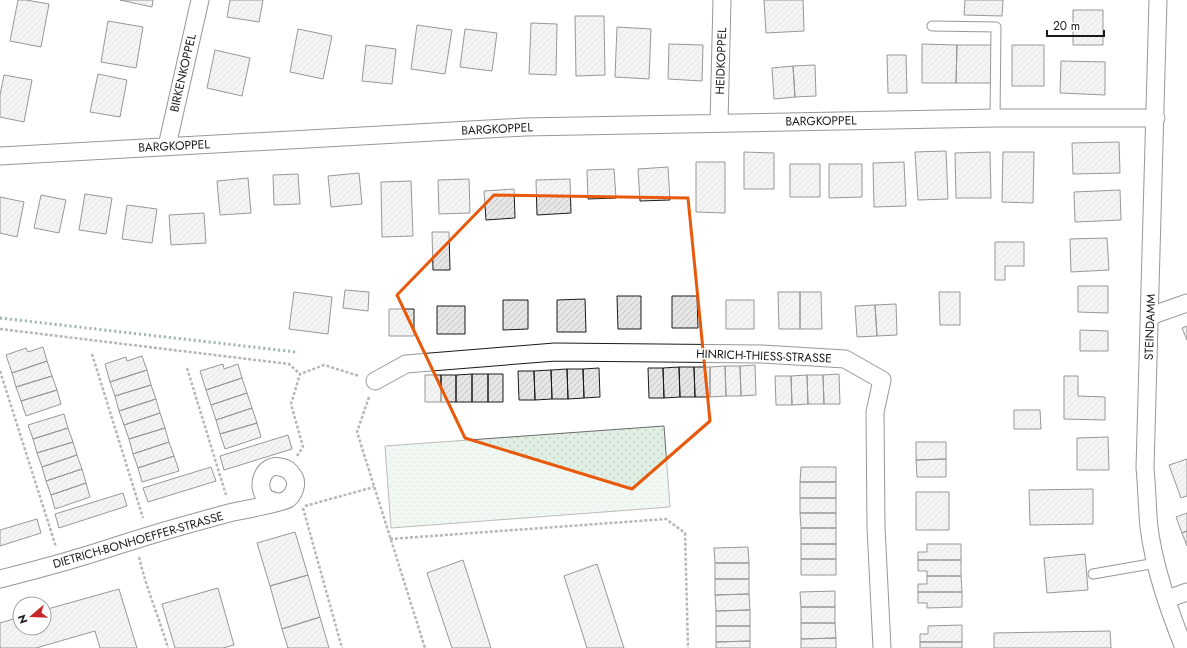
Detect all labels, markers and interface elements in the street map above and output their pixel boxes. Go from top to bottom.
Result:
scale bar [1047,12,1104,38]
text: 20 m [1053,17,1080,35]
street label: HEIDKOPPEL [711,27,731,95]
street label: BIRKENKOPPEL [165,31,201,114]
street label: BARGKOPPEL [785,111,857,131]
street label: BARGKOPPEL [461,118,534,140]
street label: BARGKOPPEL [138,135,211,157]
street label: STEINDAMM [1140,293,1160,360]
street label: HINRICH-THIESS-STRASSE [696,345,832,367]
street label: DIETRICH-BONHOEFFER-STRASSE [51,507,225,573]
north arrow [12,596,52,636]
text: N [14,613,32,626]

